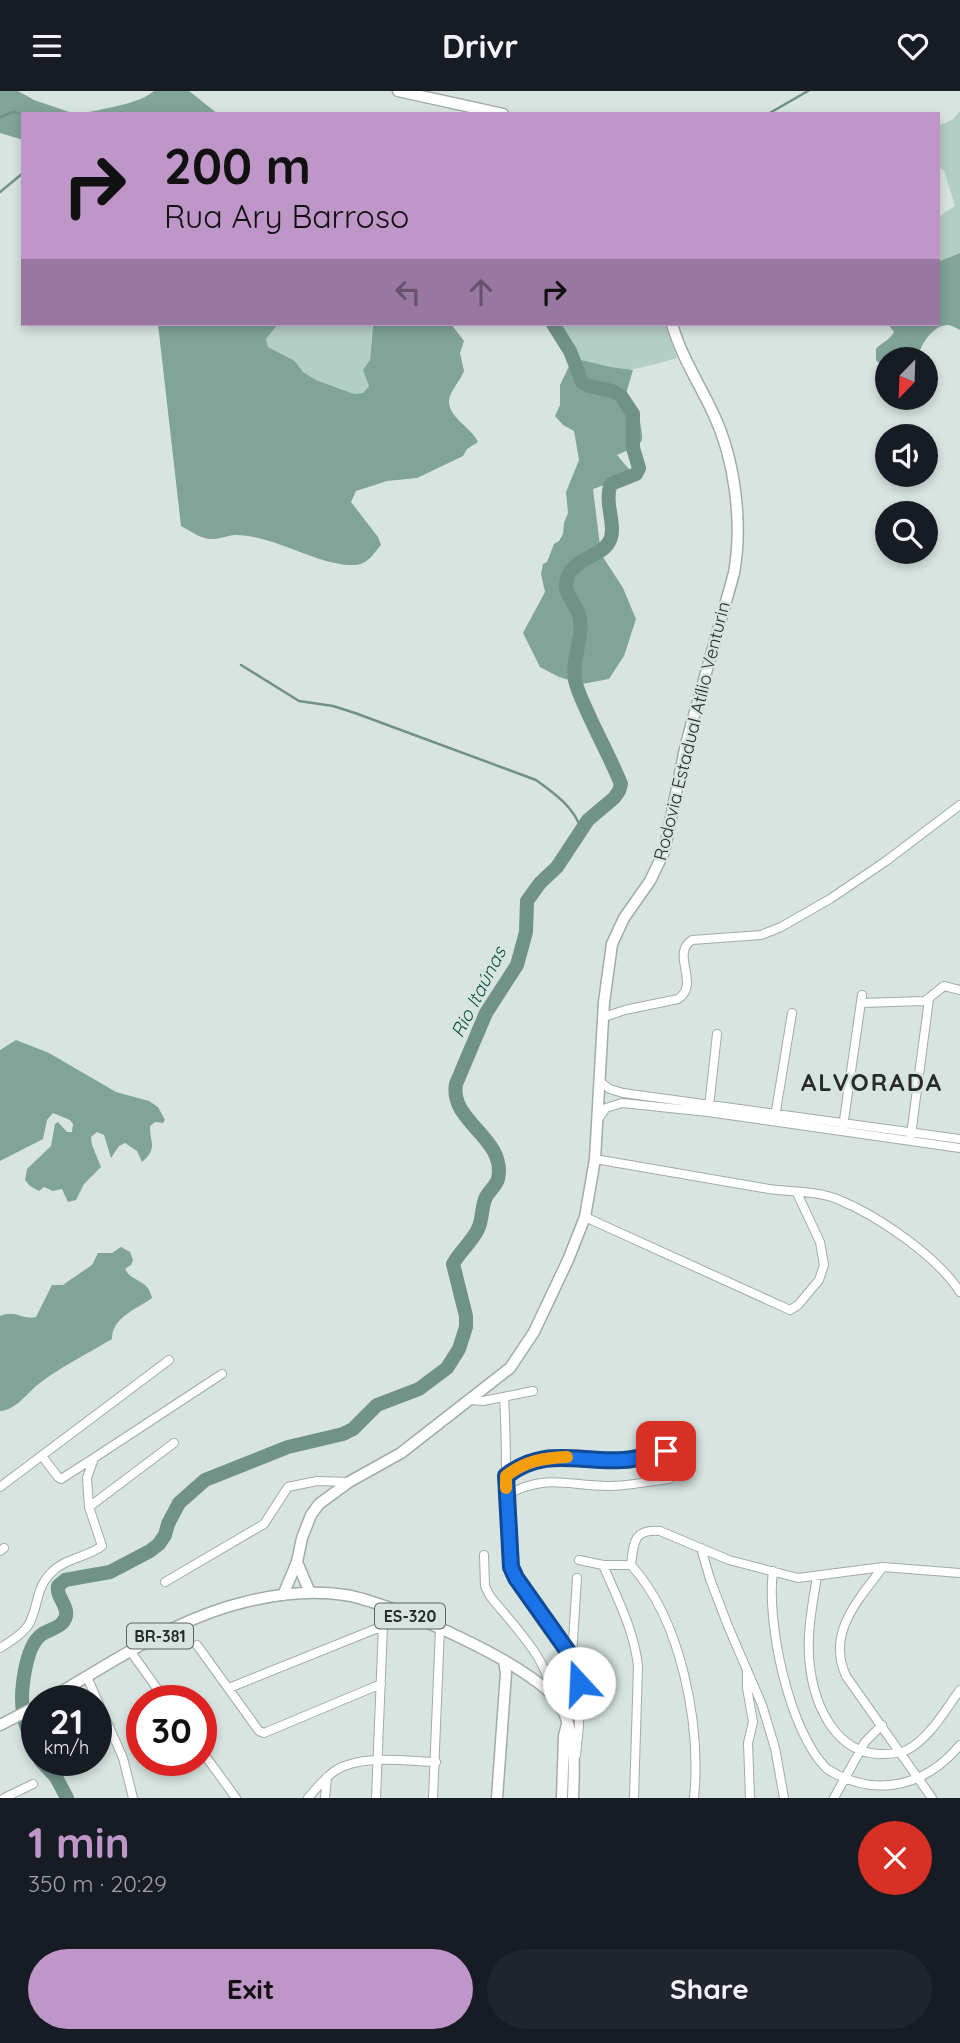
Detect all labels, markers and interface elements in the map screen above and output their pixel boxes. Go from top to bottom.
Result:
text: Drivr [442,26,518,66]
icon: menu [28,27,66,65]
icon: heart [894,27,932,65]
text: 200 m [164,135,311,196]
icon: right [49,140,140,231]
text: Rua Ary Barroso [164,196,409,236]
icon: left [389,273,427,311]
icon: ahead [462,273,500,311]
icon: right [535,273,573,311]
north arrow [875,347,938,409]
map controls [875,347,938,564]
button: sound [875,424,938,487]
button: search [875,501,938,564]
street label: Rodovia Estadual Atílio Venturin [648,599,735,863]
water label: Rio Itaúnas [445,942,511,1041]
district label: ALVORADA [801,1067,943,1097]
pin [636,1421,696,1481]
icon: arrive [647,1432,685,1470]
road number: ES-320 [375,1603,445,1629]
road number: BR-381 [127,1623,193,1649]
position arrow [542,1646,616,1720]
speed limit sign: 30 [126,1685,217,1776]
text: 21 [50,1699,83,1743]
text: km/h [44,1736,89,1759]
text: 1 min [28,1816,130,1869]
button: close [858,1821,932,1895]
text: 350 m · 20:29 [28,1869,167,1898]
button: Exit [28,1949,473,2029]
button: Share [487,1949,932,2029]

